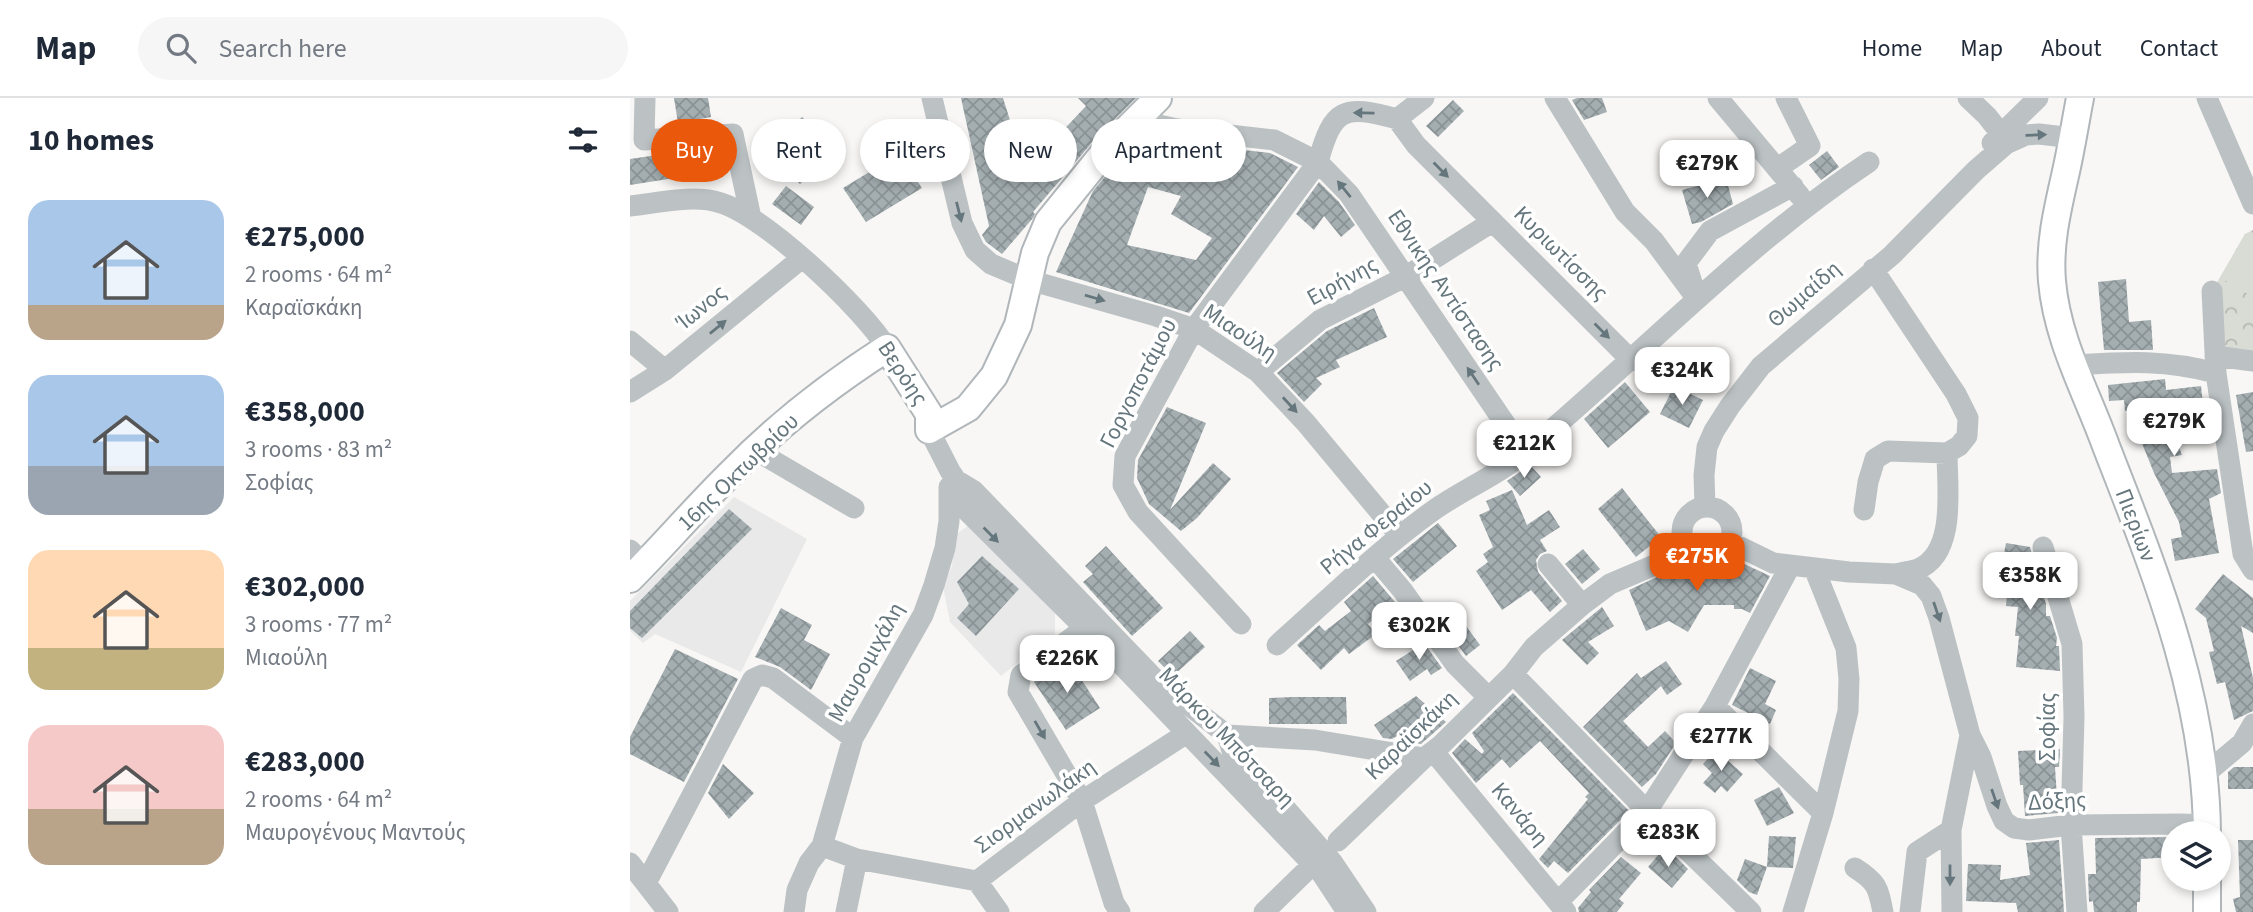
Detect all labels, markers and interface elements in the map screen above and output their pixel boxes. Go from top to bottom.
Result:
search box [138,17,628,80]
text: Map [35,25,96,72]
icon: search [162,29,200,67]
text: Search here [218,30,347,67]
text: Home [1862,31,1922,66]
text: Map [1960,31,2003,66]
text: About [2041,31,2102,66]
text: Contact [2140,31,2218,66]
one-way arrow [1353,107,1375,119]
text: 10 homes [28,119,154,162]
chip: Buy [651,119,737,182]
chip: Rent [751,119,846,182]
chip: Filters [860,119,970,182]
chip: New [984,119,1077,182]
chip: Apartment [1091,119,1246,182]
icon: filters [564,121,602,159]
one-way arrow [2026,129,2048,141]
pin: €279K [1658,140,1756,200]
text: €279K [1676,146,1738,179]
one-way arrow [1433,162,1450,179]
one-way arrow [1337,180,1352,197]
street label: Κυριωτίσσης [1506,198,1616,308]
one-way arrow [954,201,965,223]
street label: Εθνικης Αντίστασης [1380,203,1512,377]
text: €275,000 [245,215,365,258]
icon: home [84,228,168,312]
street label: Ειρήνης [1301,248,1384,314]
street label: Θωμαίδη [1760,253,1848,335]
text: 2 rooms · 64 m² [245,258,392,291]
street label: Ίωνος [668,276,733,338]
text: Καραϊσκάκη [245,291,363,324]
one-way arrow [1084,294,1105,304]
street label: Μιαούλη [1196,295,1284,369]
street label: Γοργοποτάμου [1091,312,1185,454]
one-way arrow [708,319,726,334]
one-way arrow [1593,323,1610,339]
street label: Βερόης [870,334,936,412]
pin: €324K [1633,348,1731,407]
text: €324K [1651,353,1713,386]
one-way arrow [1466,367,1480,385]
text: €358,000 [245,390,365,433]
one-way arrow [1282,397,1299,414]
pin: €279K [2125,398,2223,458]
icon: home [84,403,168,487]
text: €279K [2143,404,2205,437]
street label: 16ης Οκτωβρίου [670,405,806,539]
pin: €212K [1475,420,1573,480]
text: €212K [1493,426,1555,459]
text: 3 rooms · 83 m² [245,433,392,466]
text: Σοφίας [245,466,314,499]
street label: Ρήγα Φεραίου [1313,471,1439,583]
street label: Πιερίων [2107,484,2165,567]
one-way arrow [982,526,999,543]
pin: €275K [1648,533,1746,593]
text: €275K [1666,539,1728,572]
pin: €358K [1981,552,2079,612]
text: €358K [1999,558,2061,591]
text: €302,000 [245,565,365,608]
icon: home [84,578,168,662]
street label: Μαυρομιχάλη [819,596,913,728]
pin: €302K [1370,602,1468,662]
one-way arrow [1932,602,1942,623]
text: 3 rooms · 77 m² [245,608,392,641]
text: €302K [1388,608,1450,641]
pin: €226K [1018,636,1116,695]
text: Μιαούλη [245,641,328,674]
text: €226K [1036,641,1098,674]
street label: Μάρκου Μπότσαρη [1151,659,1303,815]
street label: Καραϊσκάκη [1357,682,1465,788]
street label: Σοφίας [2031,693,2064,761]
pin: €277K [1672,714,1770,773]
text: €277K [1690,719,1752,752]
one-way arrow [1034,721,1046,740]
text: €283,000 [245,740,365,783]
one-way arrow [1204,750,1220,768]
street label: Σιορμανωλάκη [967,751,1103,861]
icon: home [84,753,168,837]
street label: Κανάρη [1483,775,1557,853]
text: 2 rooms · 64 m² [245,783,392,816]
street label: Δόξης [2027,783,2087,819]
one-way arrow [1990,788,2001,809]
pin: €283K [1619,810,1717,869]
text: €283K [1637,815,1699,848]
text: Μαυρογένους Μαντούς [245,816,466,849]
map controls [2161,821,2231,891]
button: layers [2161,821,2231,891]
one-way arrow [1944,864,1956,886]

